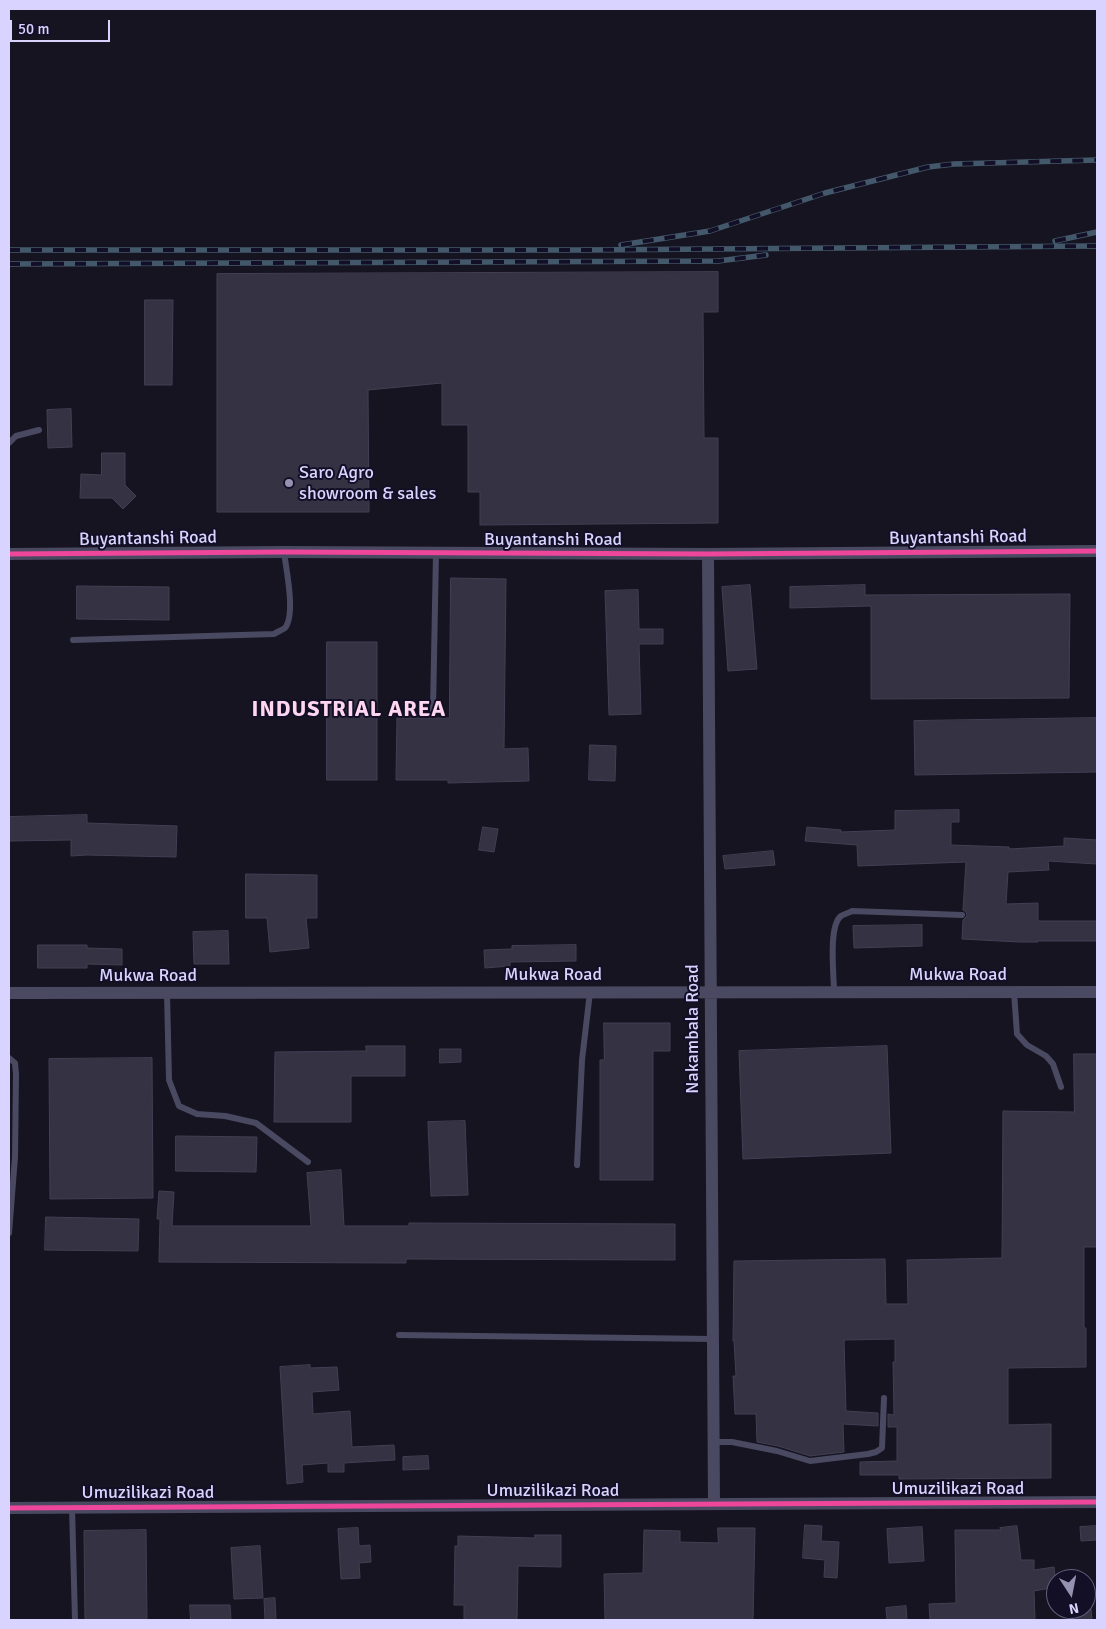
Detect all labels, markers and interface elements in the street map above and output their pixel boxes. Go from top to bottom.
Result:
scale bar [12,10,112,42]
text: 50 m [18,20,49,38]
place label: Saro Agro showroom & sales [299,462,436,504]
marker: Saro Agro showroom & sales [283,477,295,489]
street label: Buyantanshi Road [889,526,1027,550]
street label: Buyantanshi Road [79,527,217,551]
street label: Buyantanshi Road [484,529,622,551]
district label: INDUSTRIAL AREA [250,697,448,723]
street label: Mukwa Road [504,964,602,986]
street label: Nakambala Road [682,964,704,1094]
street label: Mukwa Road [909,964,1007,986]
street label: Mukwa Road [99,965,197,987]
street label: Umuzilikazi Road [892,1478,1024,1500]
street label: Umuzilikazi Road [487,1480,619,1502]
street label: Umuzilikazi Road [82,1482,214,1504]
north arrow [1046,1569,1096,1619]
text: N [1067,1599,1080,1618]

